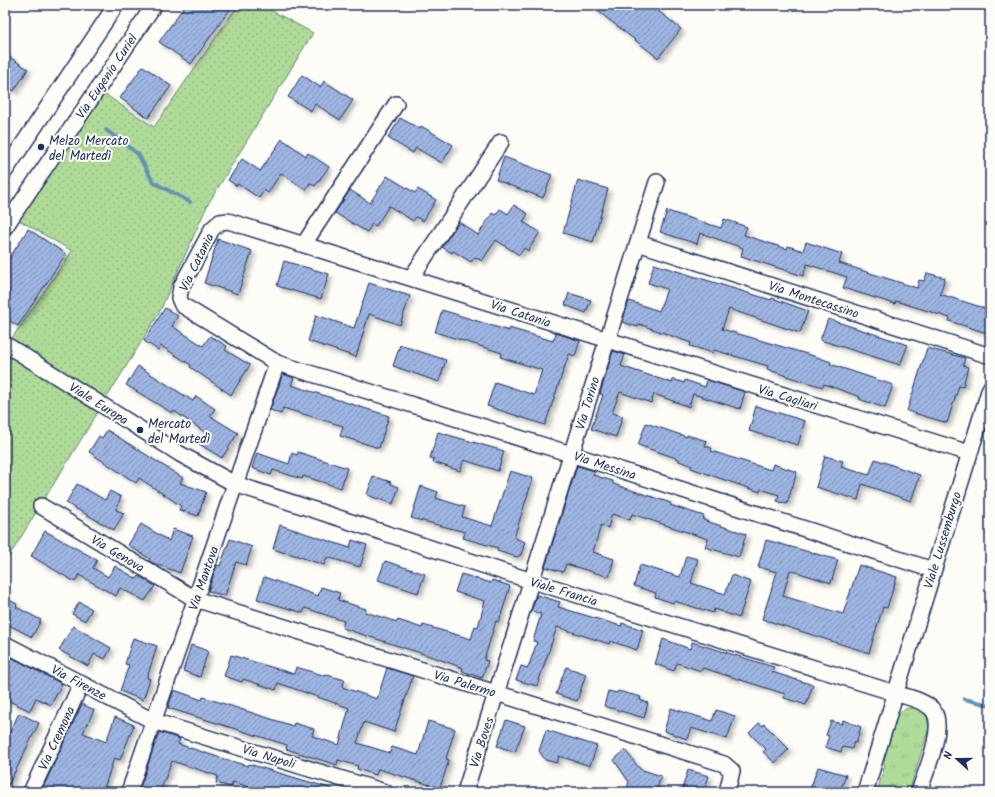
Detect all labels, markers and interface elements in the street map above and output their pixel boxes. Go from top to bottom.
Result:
street label: Via Eugenio Curiel [71,30,144,124]
place label: Melzo Mercato del Martedì [49,131,128,167]
marker: Melzo Mercato del Martedì [36,142,46,152]
street label: Via Catania [174,230,220,295]
street label: Via Montecassino [766,276,862,325]
street label: Via Catania [488,295,553,334]
street label: Via Torino [570,374,606,433]
street label: Viale Europa [64,378,132,431]
street label: Via Cagliari [755,379,821,418]
place label: Mercato del Martedì [148,414,211,450]
marker: Mercato del Martedì [135,425,145,435]
street label: Via Messina [571,446,639,486]
street label: Viale Lussemburgo [919,489,968,592]
street label: Via Genova [86,530,148,579]
street label: Via Mantova [184,543,225,614]
street label: Viale Francia [527,572,600,613]
street label: Via Firenze [47,660,110,707]
street label: Via Palermo [431,665,498,704]
street label: Via Cremona [33,703,81,774]
street label: Via Boves [464,714,501,771]
street label: Via Napoli [239,739,299,776]
north arrow [937,739,977,779]
text: N [939,749,958,762]

